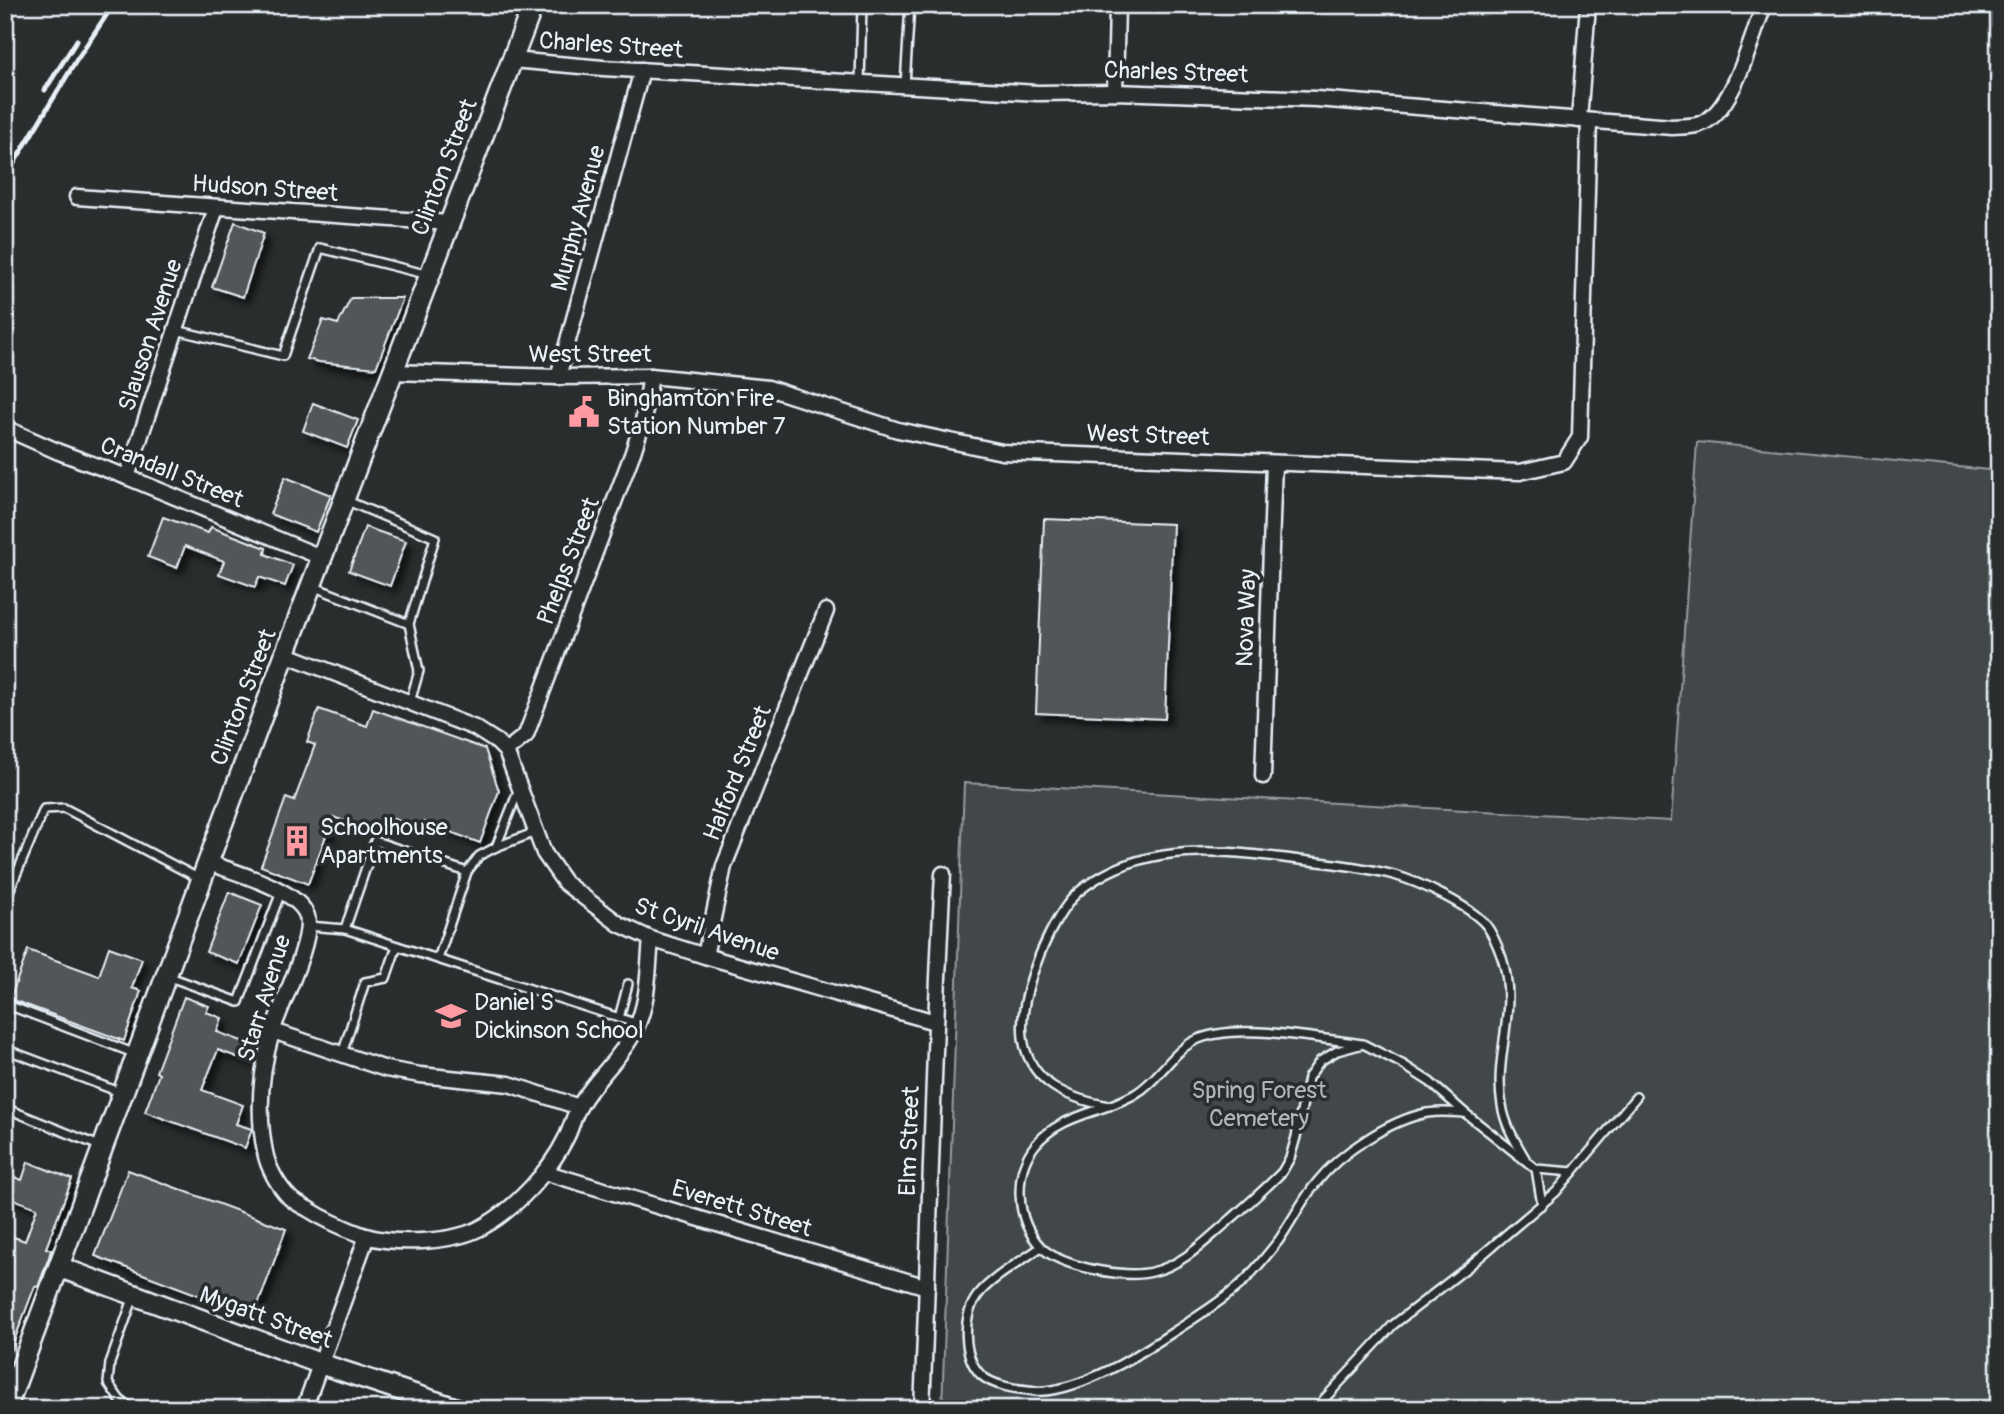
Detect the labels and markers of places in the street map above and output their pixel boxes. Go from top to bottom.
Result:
place label: Binghamton Fire Station Number 7 [607,384,786,441]
public building icon: Binghamton Fire Station Number 7 [567,395,601,429]
place label: Schoolhouse Apartments [320,813,448,870]
building icon: Schoolhouse Apartments [280,824,314,858]
place label: Daniel S Dickinson School [474,988,644,1045]
school or university icon: Daniel S Dickinson School [434,999,468,1033]

